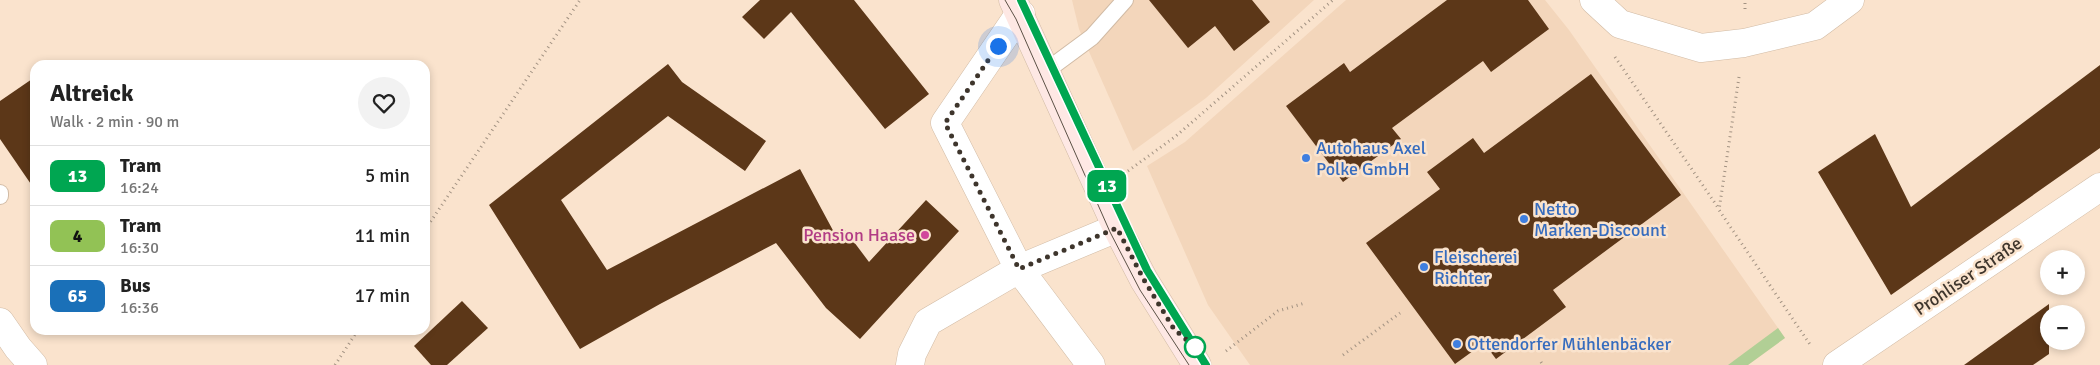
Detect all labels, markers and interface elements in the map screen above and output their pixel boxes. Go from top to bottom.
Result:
your location [986,34,1011,59]
button: heart [358,77,410,129]
text: Altreick [50,78,133,108]
text: Walk · 2 min · 90 m [50,112,179,132]
place label: Autohaus Axel Polke GmbH [1316,137,1426,180]
marker: Autohaus Axel Polke GmbH [1300,152,1312,164]
text: Tram [120,154,161,178]
text: 5 min [365,164,410,188]
text: 13 [68,165,87,187]
line badge: 13 [1084,170,1130,202]
text: 13 [1097,175,1117,197]
text: 16:24 [120,178,159,198]
place label: Netto Marken-Discount [1534,198,1666,241]
marker: Netto Marken-Discount [1518,213,1530,225]
text: Tram [120,214,161,238]
text: 11 min [355,224,410,248]
place label: Pension Haase [803,224,915,246]
text: 4 [73,225,82,247]
marker: Pension Haase [919,229,931,241]
street label: Prohliser Straße [1910,232,2026,320]
text: 16:30 [120,238,159,258]
place label: Fleischerei Richter [1434,246,1518,289]
map controls [2040,250,2085,350]
button: + [2040,250,2085,295]
marker: Fleischerei Richter [1418,261,1430,273]
text: Bus [120,274,151,298]
text: 17 min [355,284,410,308]
text: 65 [68,285,87,307]
text: 16:36 [120,298,159,318]
button: − [2040,305,2085,350]
place label: Ottendorfer Mühlenbäcker [1467,333,1671,355]
unlabelled marker [1184,336,1206,358]
marker: Ottendorfer Mühlenbäcker [1451,338,1463,350]

